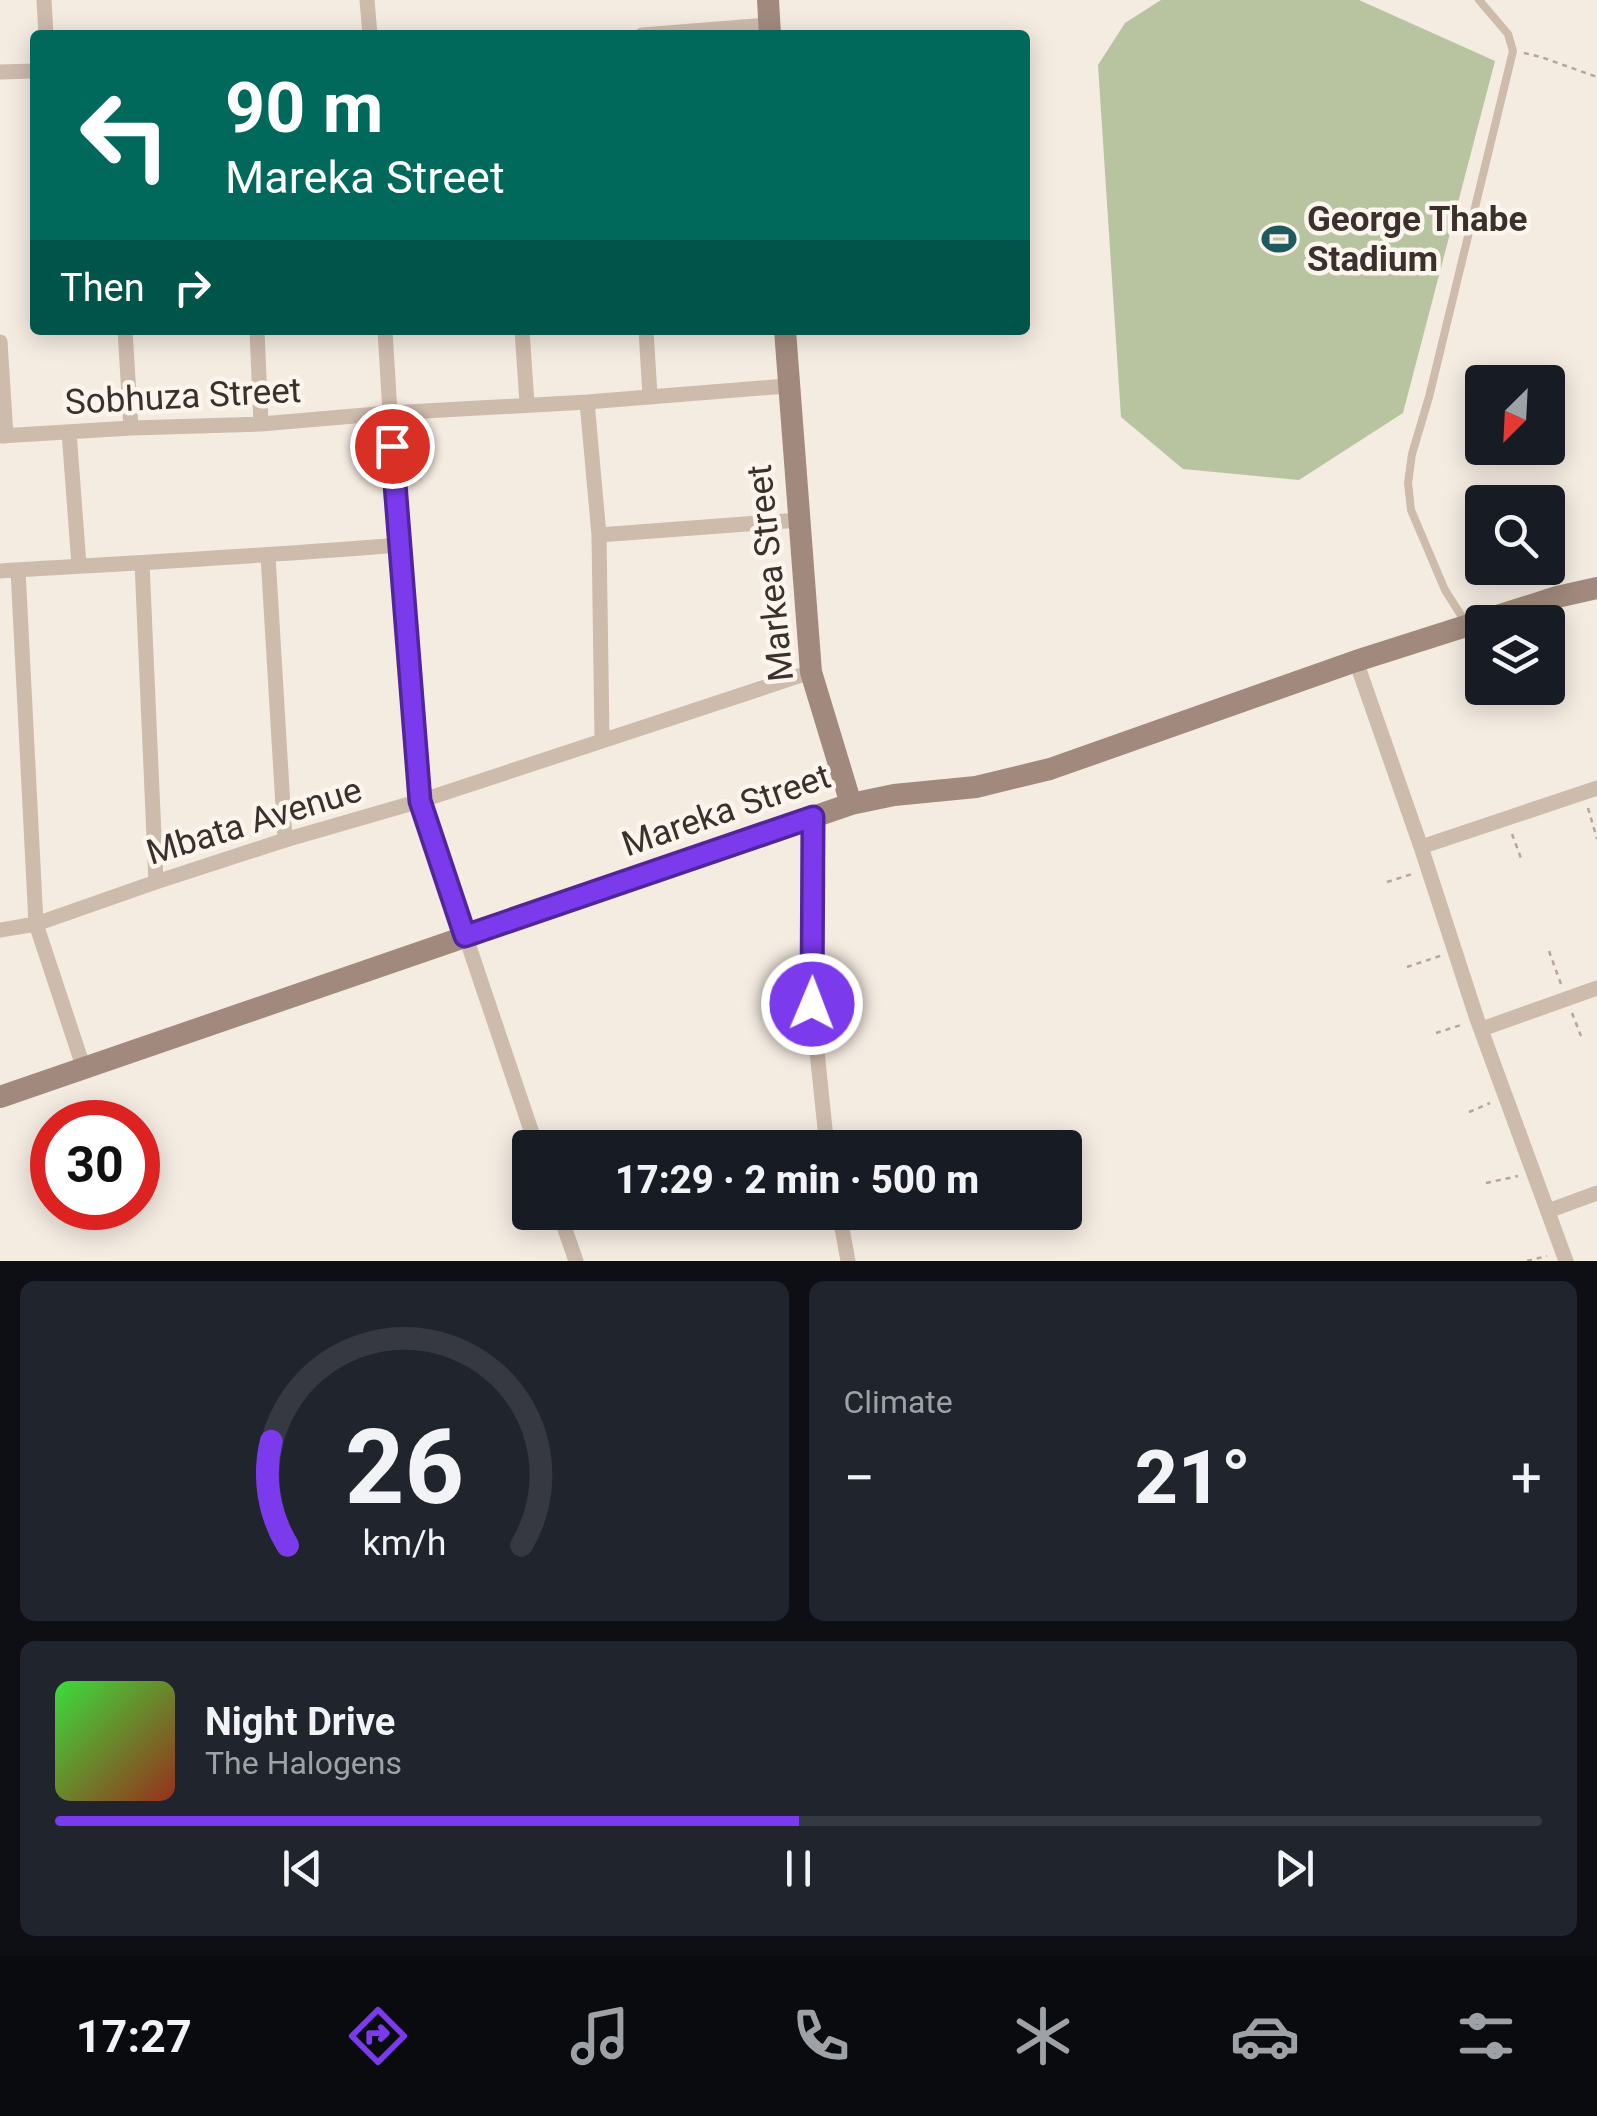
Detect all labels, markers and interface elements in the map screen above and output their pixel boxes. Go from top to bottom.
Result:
text: 90 m [225,67,383,149]
icon: left [60,70,190,200]
text: Mareka Street [225,151,505,204]
place label: George Thabe Stadium [1307,199,1527,280]
sports icon: George Thabe Stadium [1260,220,1298,258]
icon: right [165,260,220,315]
text: Then [60,266,145,310]
north arrow [1465,365,1565,465]
map controls [1465,365,1565,705]
street label: Sobhuza Street [64,370,302,423]
pin [350,404,435,489]
icon: arrive [365,419,420,474]
street label: Markea Street [739,463,802,683]
button: search [1465,485,1565,585]
button: layers [1465,605,1565,705]
street label: Mareka Street [617,756,836,865]
street label: Mbata Avenue [142,769,367,874]
position arrow [760,952,864,1056]
speed limit sign: 30 [30,1100,160,1230]
text: 17:29 · 2 min · 500 m [615,1158,979,1202]
text: Climate [844,1383,953,1421]
text: 26 [345,1407,464,1528]
text: 21° [1135,1433,1251,1521]
text: − [844,1446,875,1510]
text: + [1511,1446,1542,1510]
text: km/h [362,1522,446,1564]
text: Night Drive [205,1700,395,1744]
text: The Halogens [205,1744,402,1782]
icon: previous [275,1841,330,1896]
icon: pause [771,1841,826,1896]
icon: next [1267,1841,1322,1896]
icon: directions [343,2001,413,2071]
icon: music [565,2001,635,2071]
icon: phone [786,2001,856,2071]
icon: climate [1008,2001,1078,2071]
icon: car [1230,2001,1300,2071]
icon: filters [1451,2001,1521,2071]
text: 17:27 [76,2010,192,2063]

